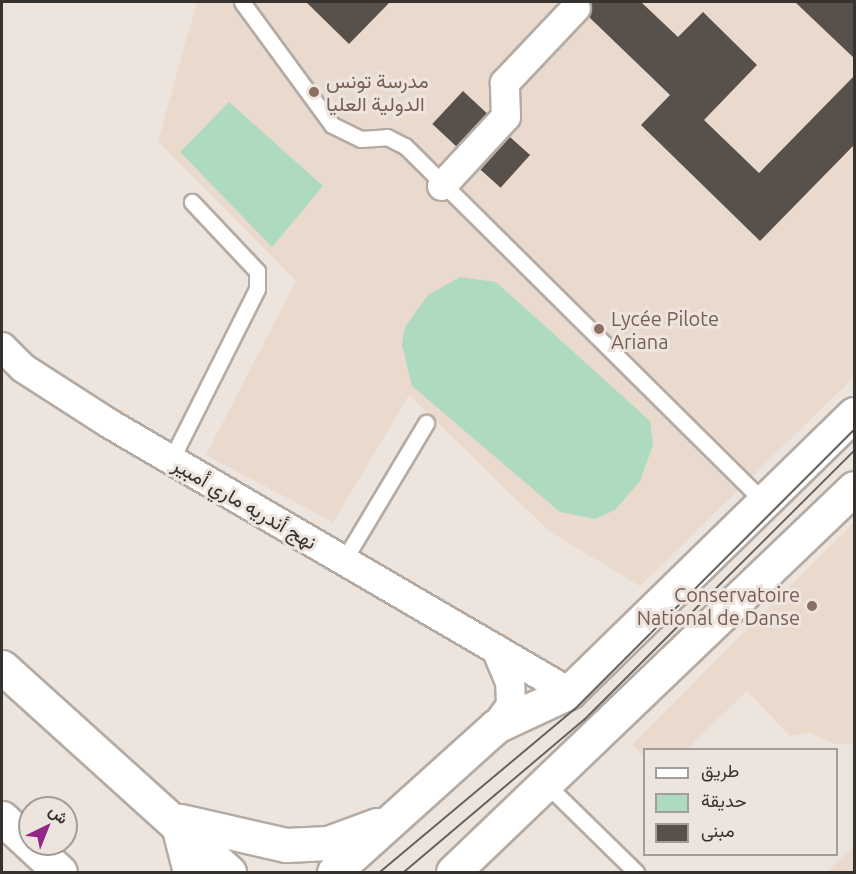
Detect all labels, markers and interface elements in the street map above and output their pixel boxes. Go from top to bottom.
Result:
place label: مدرسة تونس الدولية العليا [326,68,429,115]
marker: مدرسة تونس الدولية العليا [307,85,321,99]
place label: Lycée Pilote Ariana [611,306,719,353]
marker: Lycée Pilote Ariana [592,322,606,336]
street label: نهج أندريه ماري أمبير [169,452,321,554]
place label: Conservatoire National de Danse [637,582,800,629]
marker: Conservatoire National de Danse [805,599,819,613]
legend [643,748,838,856]
text: طريق [701,760,739,780]
text: حديقة [701,790,747,810]
north arrow [18,796,78,856]
text: ش [46,801,72,827]
text: مبنى [701,820,735,840]

